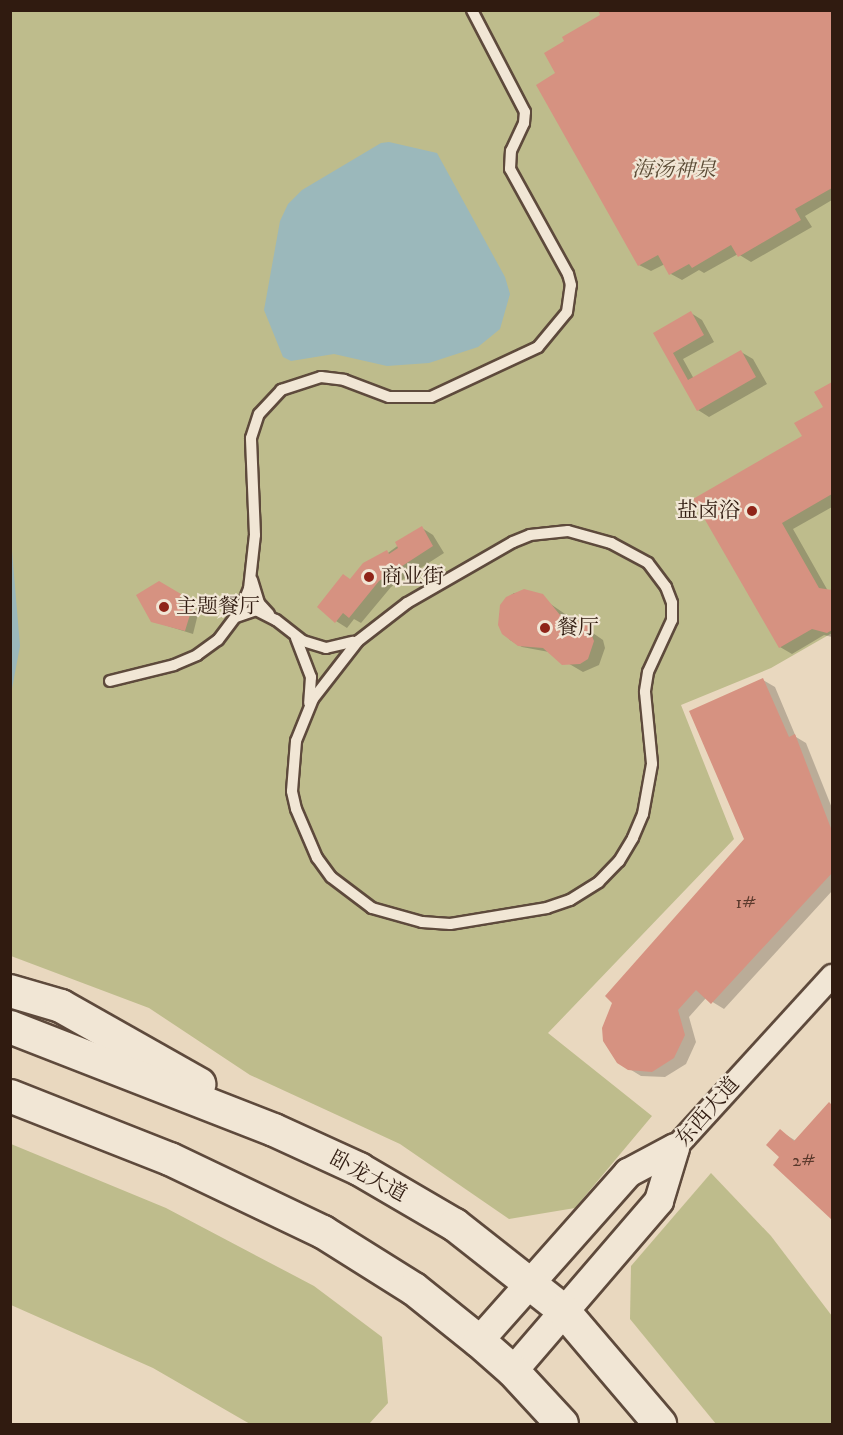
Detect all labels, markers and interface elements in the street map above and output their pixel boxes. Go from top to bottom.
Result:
park label: 海汤神泉 [632,157,716,183]
place label: 盐卤浴 [677,498,740,524]
marker: 盐卤浴 [745,504,759,518]
place label: 商业街 [381,564,444,590]
marker: 商业街 [362,570,376,584]
place label: 主题餐厅 [176,594,260,620]
marker: 主题餐厅 [157,600,171,614]
place label: 餐厅 [557,615,599,641]
marker: 餐厅 [538,621,552,635]
house number: 1# [735,892,757,914]
street label: 东西大道 [671,1072,745,1152]
street label: 卧龙大道 [325,1146,411,1208]
house number: 2# [792,1150,816,1172]

